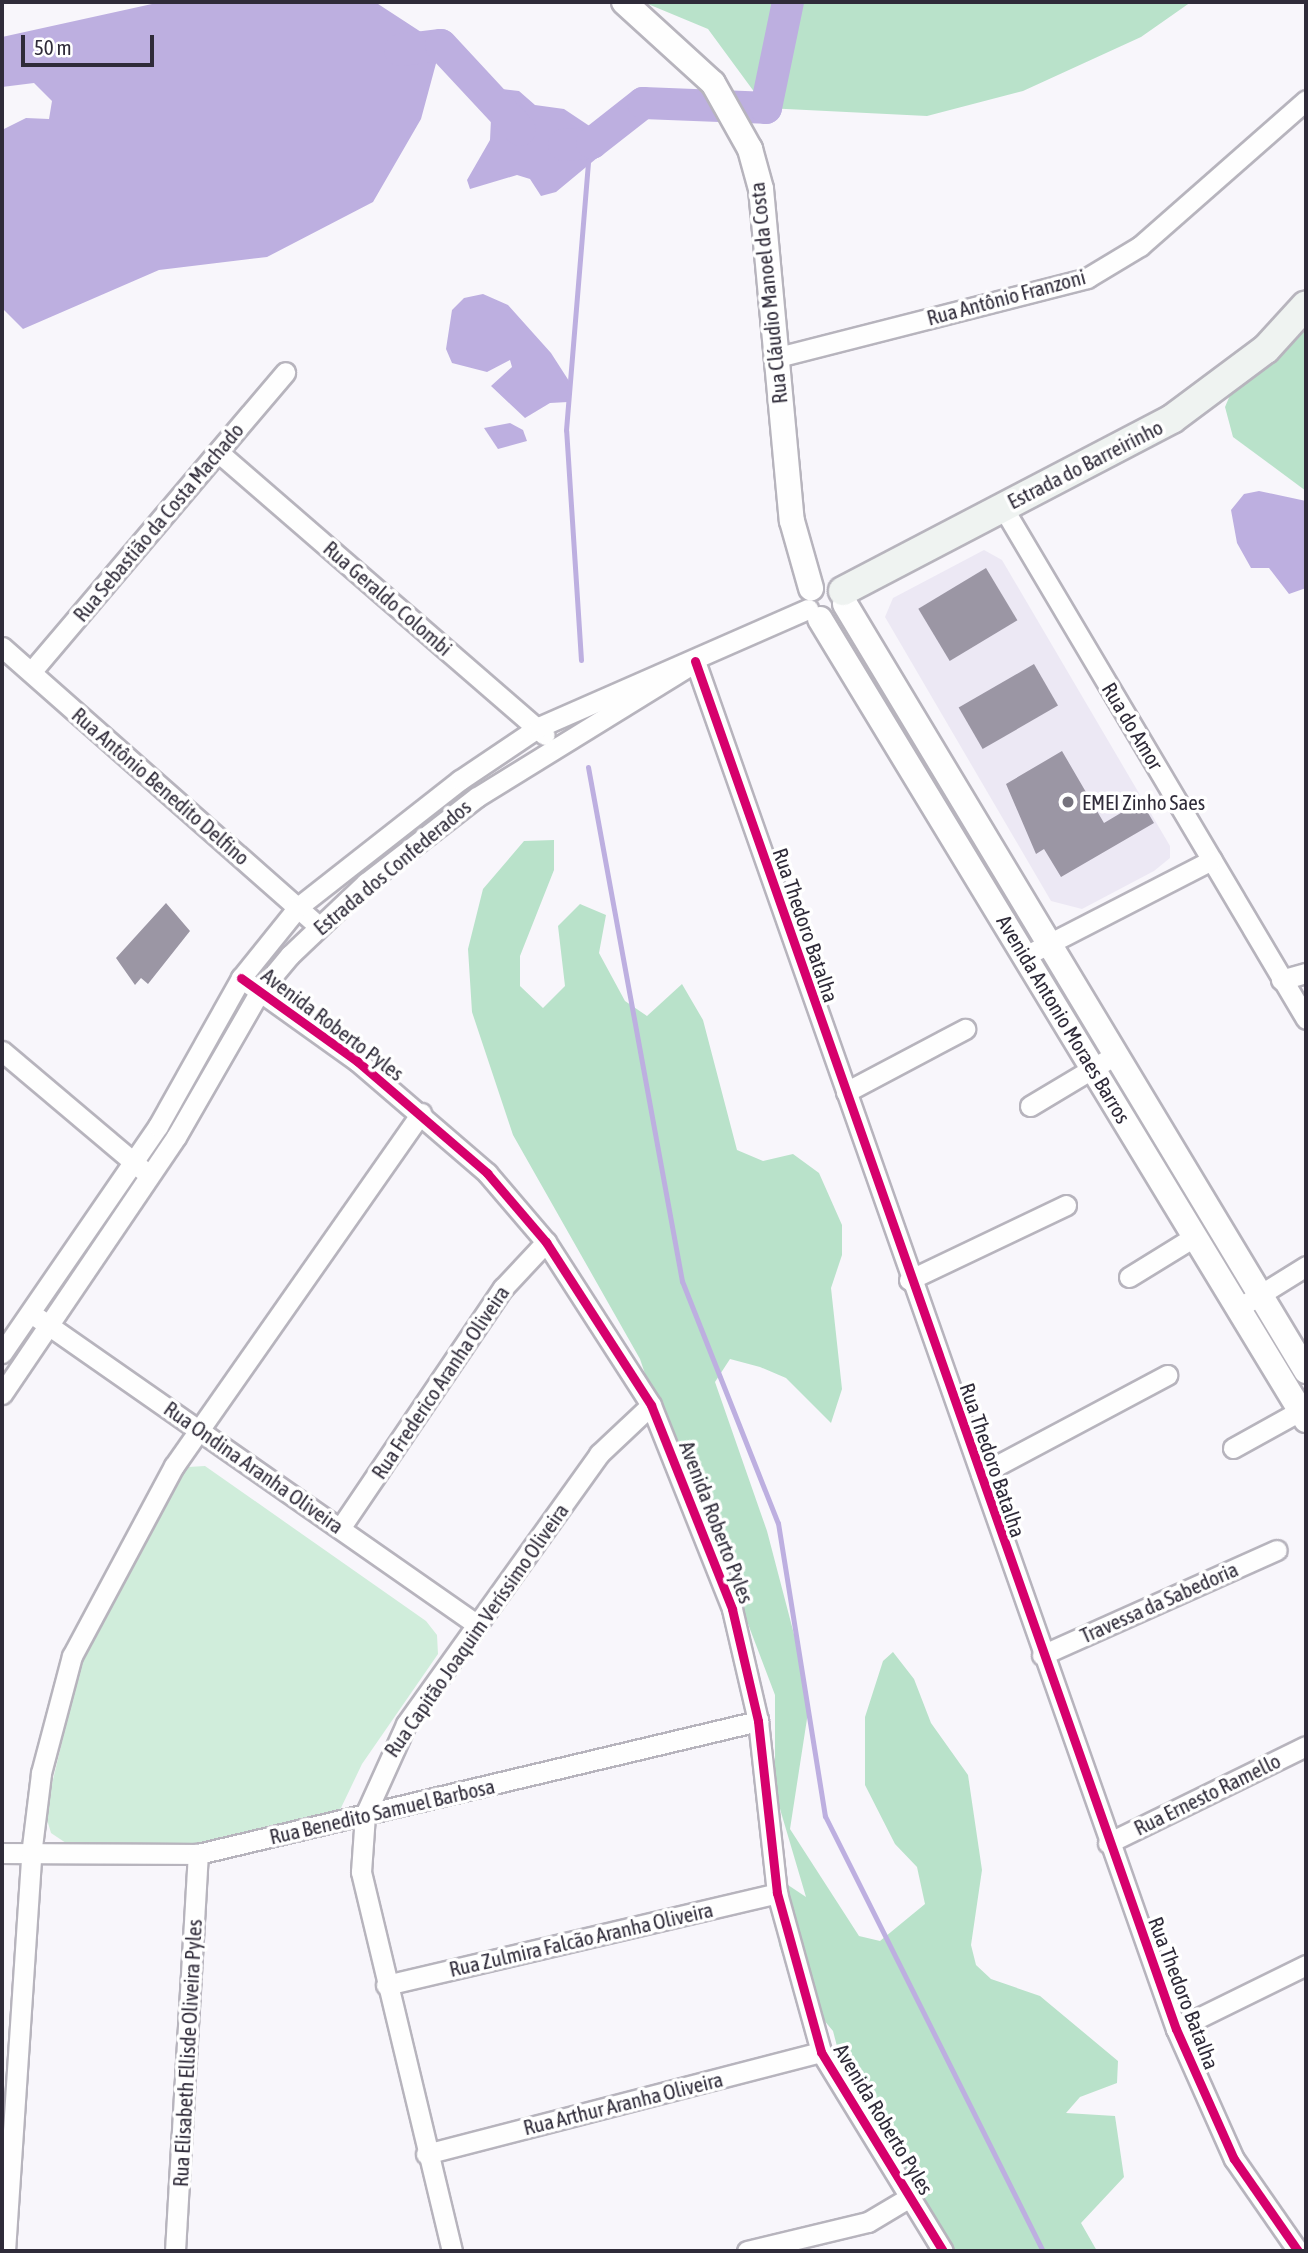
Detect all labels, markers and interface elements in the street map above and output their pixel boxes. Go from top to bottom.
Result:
scale bar [24,21,158,65]
text: 50 m [34,35,72,59]
street label: Rua Cláudio Manoel da Costa [744,181,792,405]
street label: Rua Antônio Franzoni [924,264,1088,330]
street label: Estrada do Barreirinho [1003,414,1167,514]
street label: Rua Sebastião da Costa Machado [67,418,249,626]
street label: Rua Geraldo Colombi [319,535,457,661]
street label: Rua do Amor [1097,678,1169,774]
street label: Rua Antônio Benedito Delfino [67,702,255,870]
place label: EMEI Zinho Saes [1082,789,1205,815]
street label: Estrada dos Confederados [308,794,476,940]
marker: EMEI Zinho Saes [1060,794,1076,810]
street label: Rua Thedoro Batalha [768,845,844,1005]
street label: Avenida Antonio Moraes Barros [992,910,1136,1128]
street label: Avenida Roberto Pyles [257,962,409,1086]
street label: Rua Frederico Aranha Oliveira [366,1281,514,1483]
street label: Rua Thedoro Batalha [955,1380,1031,1540]
street label: Rua Ondina Aranha Oliveira [159,1396,349,1538]
street label: Avenida Roberto Pyles [674,1437,760,1607]
street label: Rua Capitão Joaquim Veríssimo Oliveira [379,1498,573,1762]
street label: Travessa da Sabedoria [1076,1556,1242,1648]
street label: Rua Ernesto Ramello [1130,1748,1284,1840]
street label: Rua Benedito Samuel Barbosa [267,1773,497,1849]
street label: Rua Zulmira Falcão Aranha Oliveira [447,1896,715,1982]
street label: Rua Thedoro Batalha [1143,1913,1225,2073]
street label: Rua Elisabeth Ellisde Oliveira Pyles [167,1918,207,2188]
street label: Avenida Roberto Pyles [829,2039,939,2199]
street label: Rua Arthur Aranha Oliveira [521,2066,725,2140]

